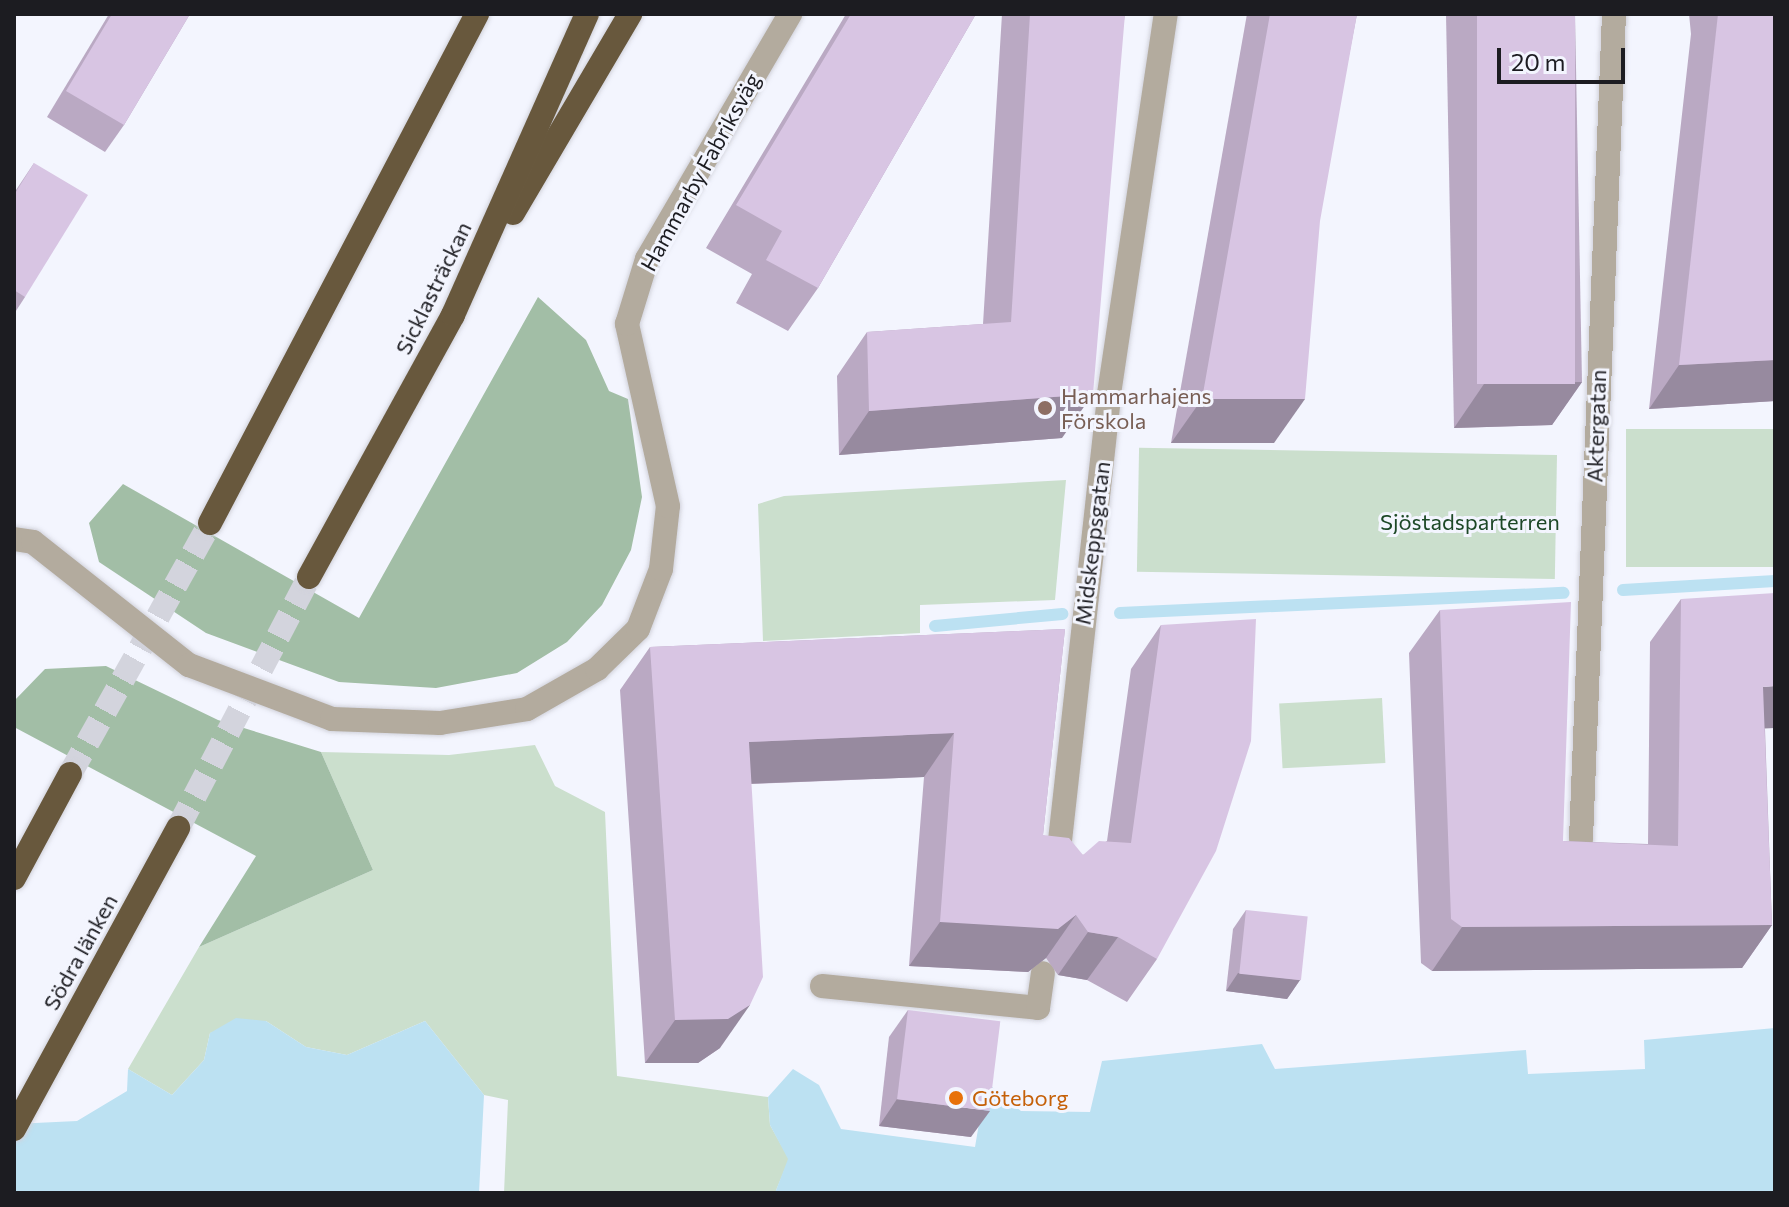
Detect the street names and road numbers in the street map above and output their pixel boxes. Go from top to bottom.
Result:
street label: Hammarby Fabriksväg [635,68,765,276]
street label: Sicklasträckan [390,217,476,359]
street label: Aktergatan [1581,369,1611,483]
street label: Midskeppsgatan [1069,460,1115,626]
street label: Södra länken [37,890,123,1014]

